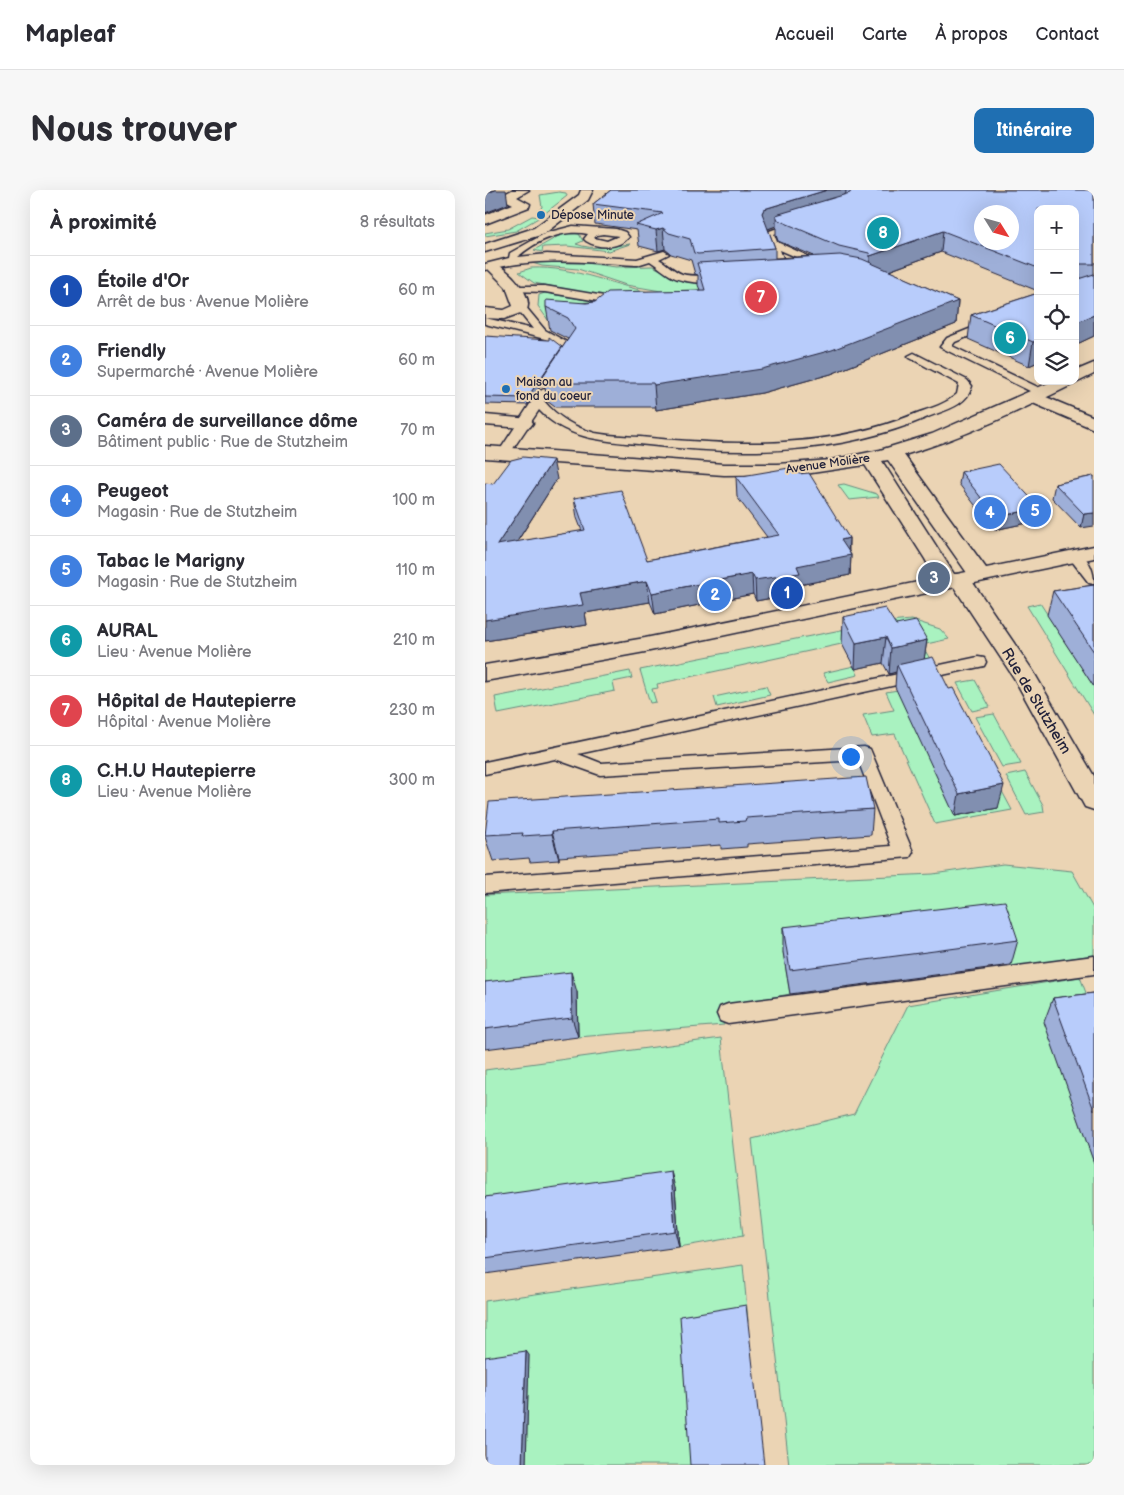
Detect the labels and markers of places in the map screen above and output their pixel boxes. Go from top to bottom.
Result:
place label: Dépose Minute [551,208,634,223]
marker: Dépose Minute [535,209,547,221]
pin: 8 [867,214,899,252]
pin: 7 [745,278,777,316]
pin: 6 [994,319,1026,357]
place label: Maison au fond du coeur [516,375,592,404]
marker: Maison au fond du coeur [500,383,512,395]
pin: 5 [1019,492,1051,530]
pin: 4 [974,494,1006,532]
pin: 3 [918,559,950,597]
pin: 1 [771,574,803,612]
pin: 2 [699,576,731,614]

